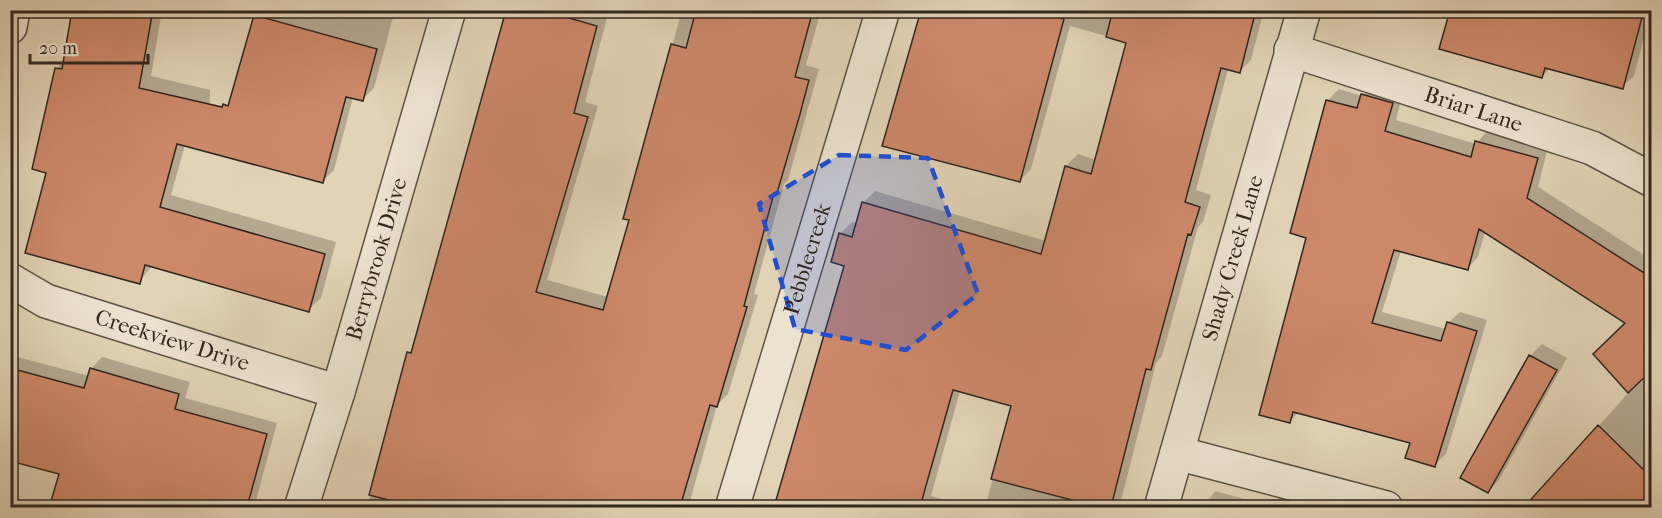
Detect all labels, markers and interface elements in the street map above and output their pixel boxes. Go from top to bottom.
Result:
scale bar [30,27,148,65]
text: 20 m [39,38,77,59]
street label: Briar Lane [1421,81,1526,138]
street label: Shady Creek Lane [1197,172,1269,344]
street label: Berrybrook Drive [341,175,413,344]
street label: Pebblecreek [778,200,837,318]
street label: Creekview Drive [92,304,253,377]

